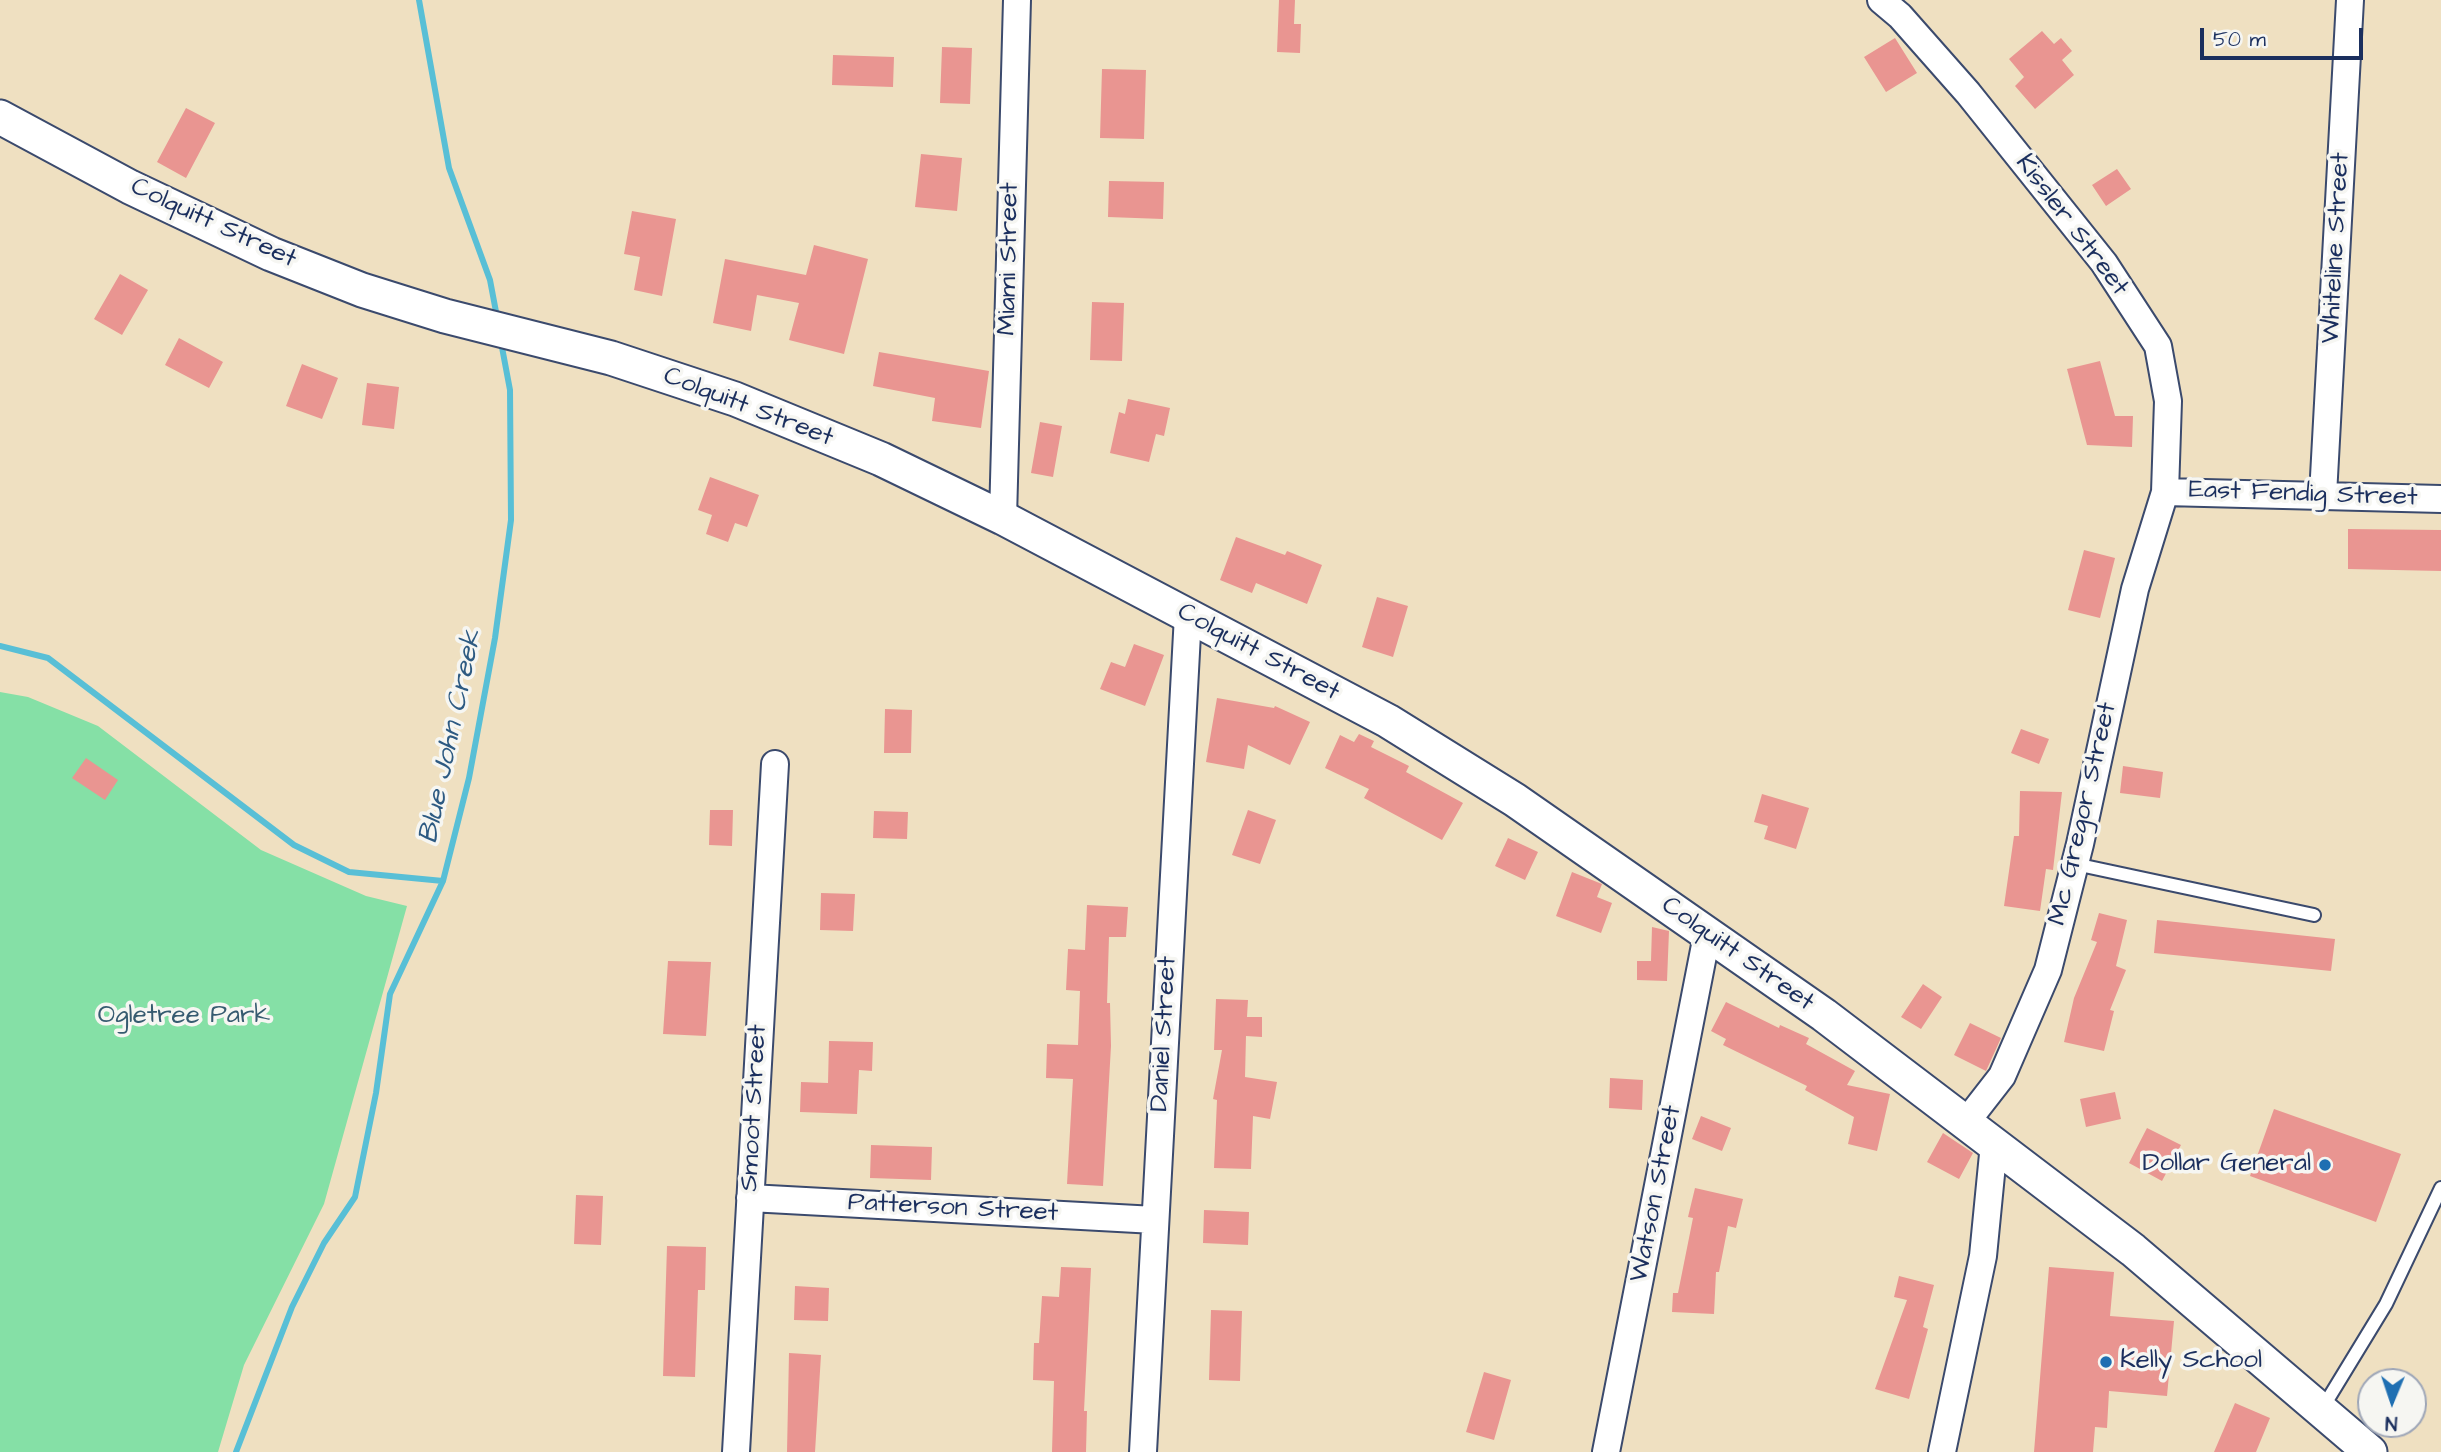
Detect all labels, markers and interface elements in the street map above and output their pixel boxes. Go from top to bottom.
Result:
scale bar [2203,14,2366,58]
text: 50 m [2213,25,2266,54]
street label: Kissler Street [2008,149,2134,303]
street label: Whiteline Street [2316,152,2358,344]
street label: Colquitt Street [125,172,301,276]
street label: Miami Street [993,182,1027,336]
street label: Colquitt Street [659,361,837,455]
street label: East Fendig Street [2188,475,2418,515]
street label: Colquitt Street [1172,597,1344,709]
water label: Blue John Creek [413,627,491,847]
street label: Mc Gregor Street [2043,700,2125,928]
street label: Colquitt Street [1655,891,1819,1019]
street label: Daniel Street [1145,955,1185,1113]
park label: Ogletree Park [98,1001,270,1033]
street label: Smoot Street [735,1024,775,1192]
street label: Watson Street [1625,1103,1689,1285]
place label: Dollar General [2143,1149,2311,1181]
marker: Dollar General [2317,1157,2333,1173]
street label: Patterson Street [847,1188,1059,1230]
place label: Kelly School [2120,1346,2262,1378]
marker: Kelly School [2098,1354,2114,1370]
north arrow [2357,1368,2427,1438]
text: N [2385,1409,2398,1436]

